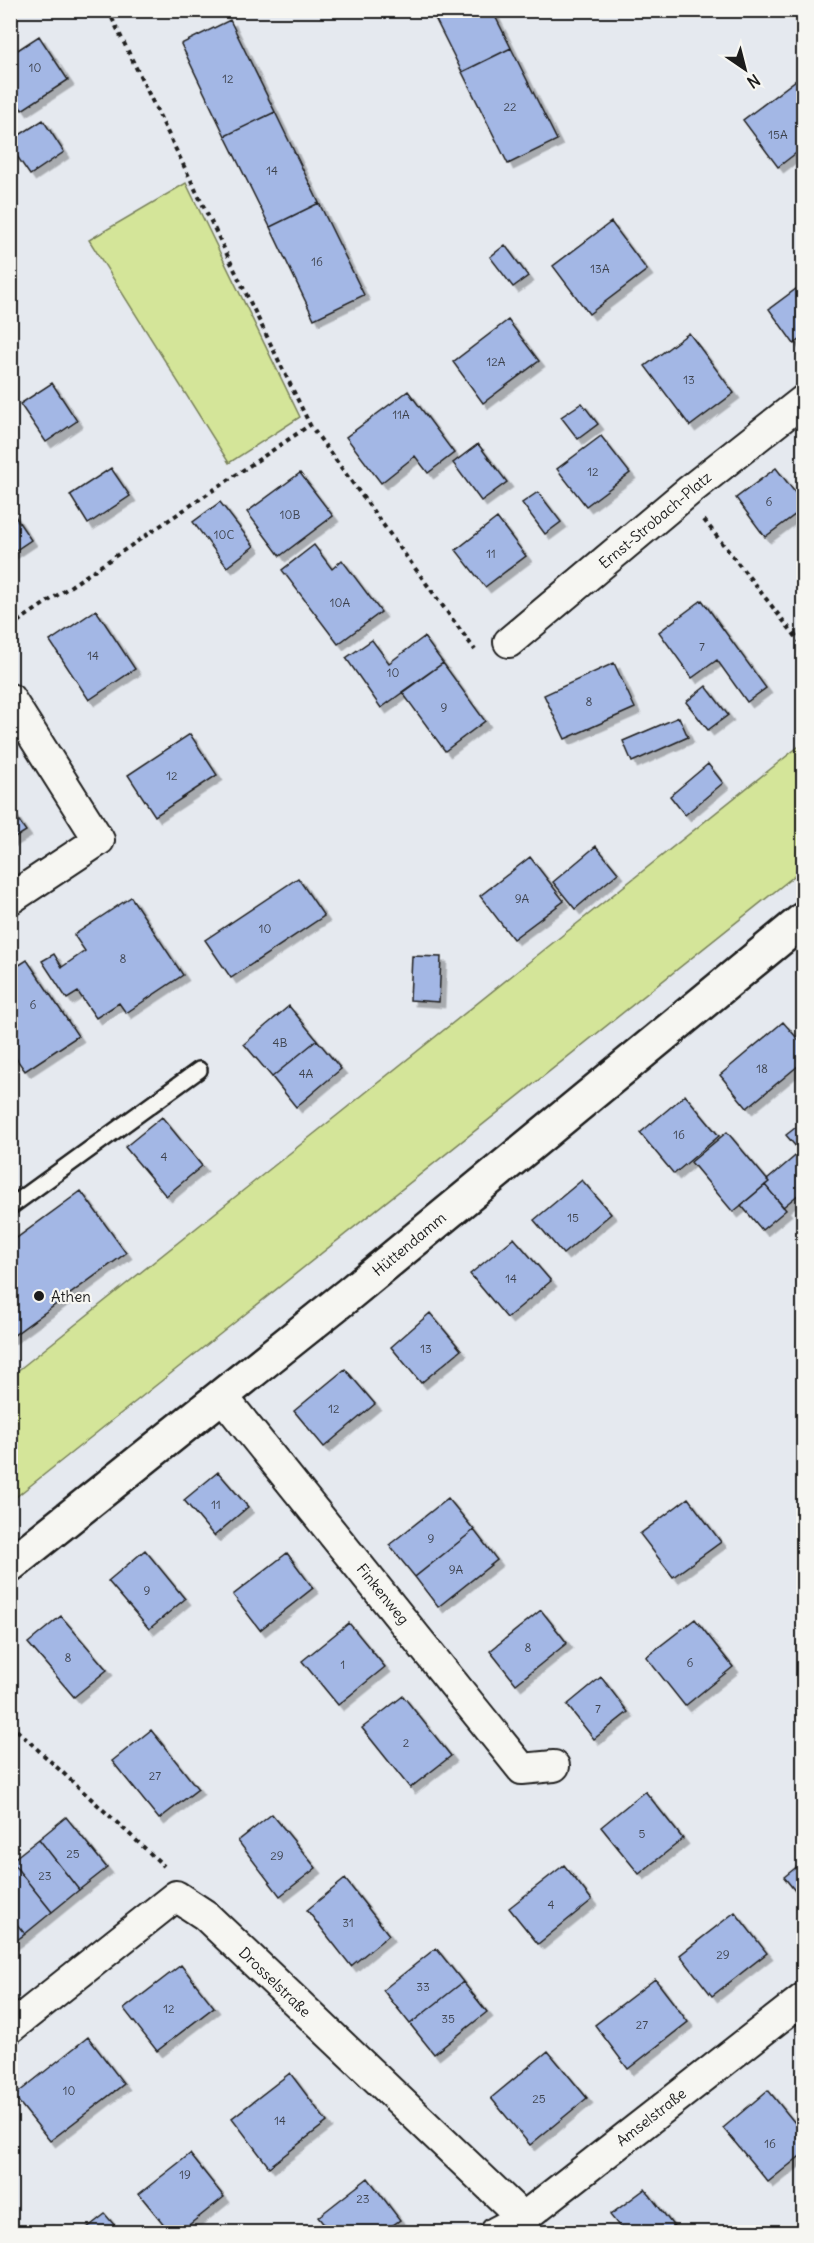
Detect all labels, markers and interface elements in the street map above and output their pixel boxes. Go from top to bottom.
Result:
north arrow [715,39,775,99]
house number: 10 [29,60,41,75]
text: N [743,70,764,93]
house number: 12 [222,71,234,86]
house number: 22 [503,99,517,114]
house number: 15A [768,127,788,142]
house number: 14 [266,163,278,178]
house number: 16 [311,254,323,269]
house number: 13A [590,261,610,276]
house number: 12A [486,354,506,369]
house number: 13 [683,372,695,387]
house number: 11A [392,407,410,422]
house number: 12 [587,464,599,479]
street label: Ernst-Strobach-Platz [595,467,715,573]
house number: 6 [766,494,773,509]
house number: 10B [280,507,300,522]
house number: 10C [214,527,234,542]
house number: 11 [486,546,496,561]
house number: 10A [330,595,350,610]
house number: 7 [699,639,705,654]
house number: 14 [87,648,99,663]
house number: 10 [387,665,399,680]
house number: 8 [586,694,593,709]
house number: 9 [441,700,448,715]
house number: 12 [166,768,178,783]
house number: 9A [515,891,530,906]
house number: 10 [259,921,271,936]
house number: 8 [120,951,127,966]
house number: 6 [30,997,37,1012]
house number: 4B [273,1035,288,1050]
house number: 18 [756,1061,768,1076]
house number: 4A [299,1066,314,1081]
house number: 16 [673,1127,685,1142]
house number: 4 [161,1149,168,1164]
street label: Hüttendamm [368,1208,450,1280]
house number: 15 [567,1210,579,1225]
house number: 14 [505,1271,517,1286]
place label: Athen [51,1287,91,1306]
marker: Athen [32,1289,46,1303]
house number: 13 [420,1341,432,1356]
house number: 12 [328,1401,340,1416]
house number: 11 [211,1497,221,1512]
house number: 9 [428,1531,435,1546]
street label: Finkenweg [353,1560,413,1628]
house number: 9A [449,1562,464,1577]
house number: 9 [144,1583,151,1598]
house number: 8 [525,1640,532,1655]
house number: 8 [65,1650,72,1665]
house number: 6 [687,1655,694,1670]
house number: 1 [341,1657,345,1672]
house number: 7 [595,1701,601,1716]
house number: 2 [403,1735,410,1750]
house number: 27 [149,1768,161,1783]
house number: 5 [639,1826,646,1841]
house number: 25 [66,1846,80,1861]
house number: 29 [270,1848,284,1863]
house number: 23 [38,1868,52,1883]
house number: 4 [548,1897,555,1912]
house number: 31 [342,1915,354,1930]
street label: Drosselstraße [235,1943,315,2021]
house number: 29 [716,1947,730,1962]
house number: 33 [416,1979,430,1994]
house number: 12 [163,2001,175,2016]
house number: 35 [441,2011,455,2026]
house number: 27 [636,2017,648,2032]
house number: 10 [63,2083,75,2098]
street label: Amselstraße [612,2084,690,2150]
house number: 25 [532,2091,546,2106]
house number: 14 [274,2113,286,2128]
house number: 16 [764,2136,776,2151]
house number: 19 [179,2167,191,2182]
house number: 23 [356,2191,370,2206]

